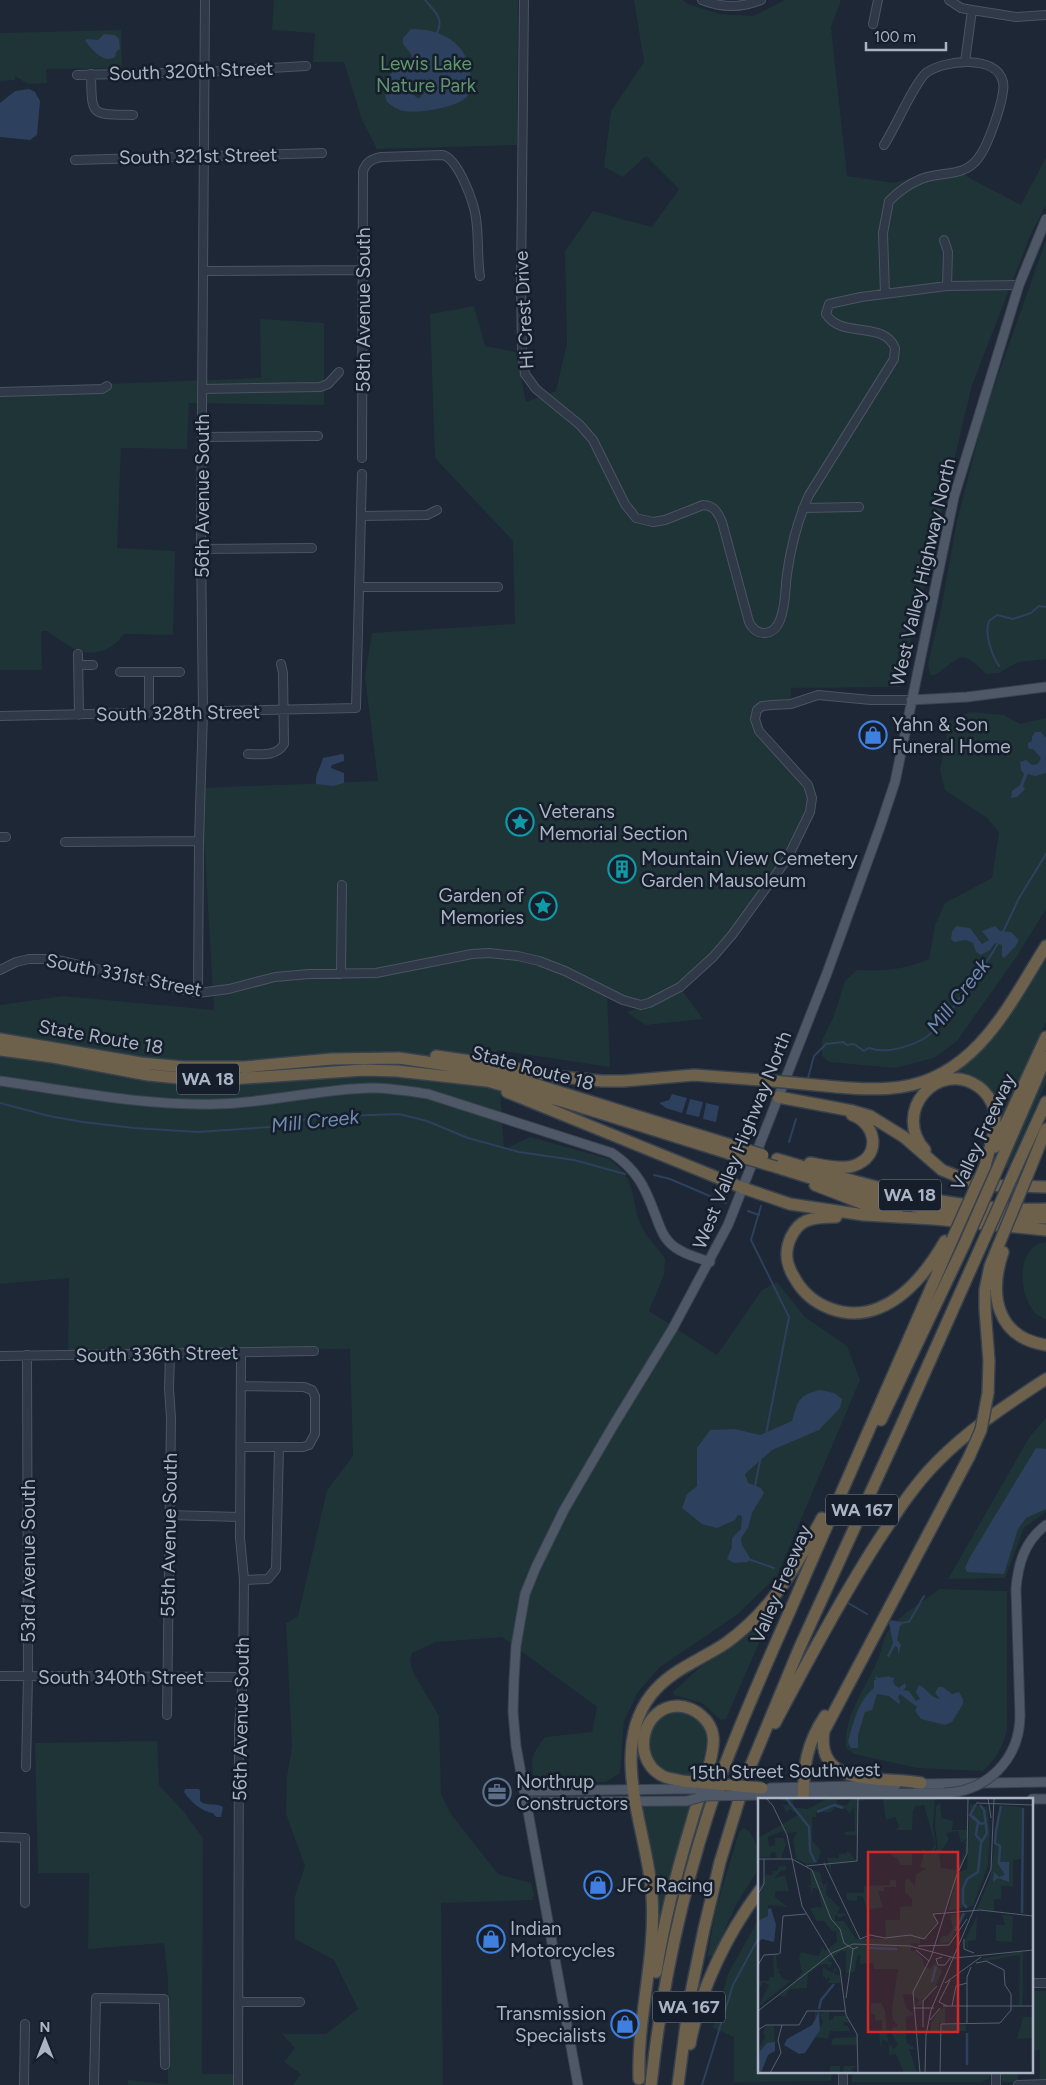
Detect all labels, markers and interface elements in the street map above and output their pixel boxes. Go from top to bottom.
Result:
scale bar [866,20,946,52]
text: 100 m [874,28,916,46]
park label: Lewis Lake Nature Park [376,52,477,97]
street label: South 320th Street [108,57,274,85]
street label: South 321st Street [119,143,277,169]
street label: 58th Avenue South [352,227,375,393]
street label: Hi Crest Drive [509,250,539,370]
street label: 56th Avenue South [191,414,214,578]
street label: West Valley Highway North [886,456,960,688]
street label: South 328th Street [96,700,260,726]
place label: Yahn & Son Funeral Home [892,713,1011,758]
shop icon: Yahn & Son Funeral Home [858,720,888,750]
place label: Veterans Memorial Section [539,800,688,845]
place icon: Veterans Memorial Section [505,807,535,837]
place label: Mountain View Cemetery Garden Mausoleum [641,847,858,892]
building icon: Mountain View Cemetery Garden Mausoleum [607,854,637,884]
place label: Garden of Memories [439,884,524,929]
place icon: Garden of Memories [528,891,558,921]
street label: South 331st Street [44,949,204,1001]
water label: Mill Creek [921,953,995,1038]
street label: State Route 18 [37,1015,165,1059]
street label: West Valley Highway North [688,1028,796,1252]
street label: State Route 18 [469,1041,597,1095]
road number: WA 18 [177,1064,239,1094]
street label: Valley Freeway [946,1070,1020,1194]
water label: Mill Creek [270,1104,361,1138]
road number: WA 18 [879,1180,941,1210]
street label: South 336th Street [75,1341,239,1367]
street label: 55th Avenue South [156,1453,182,1617]
street label: 53rd Avenue South [17,1479,40,1643]
road number: WA 167 [826,1494,898,1526]
street label: Valley Freeway [746,1521,816,1647]
street label: 56th Avenue South [228,1637,254,1801]
street label: South 340th Street [38,1666,204,1689]
street label: 15th Street Southwest [689,1758,881,1784]
place label: Northrup Constructors [516,1770,628,1815]
office icon: Northrup Constructors [482,1777,512,1807]
inset map [758,1798,1034,2072]
shop icon: JFC Racing [583,1870,613,1900]
place label: JFC Racing [617,1874,714,1897]
place label: Indian Motorcycles [510,1917,615,1962]
shop icon: Indian Motorcycles [476,1924,506,1954]
road number: WA 167 [653,1991,725,2022]
place label: Transmission Specialists [497,2002,606,2047]
shop icon: Transmission Specialists [610,2009,640,2039]
north arrow [20,2015,70,2065]
text: N [40,2019,50,2036]

